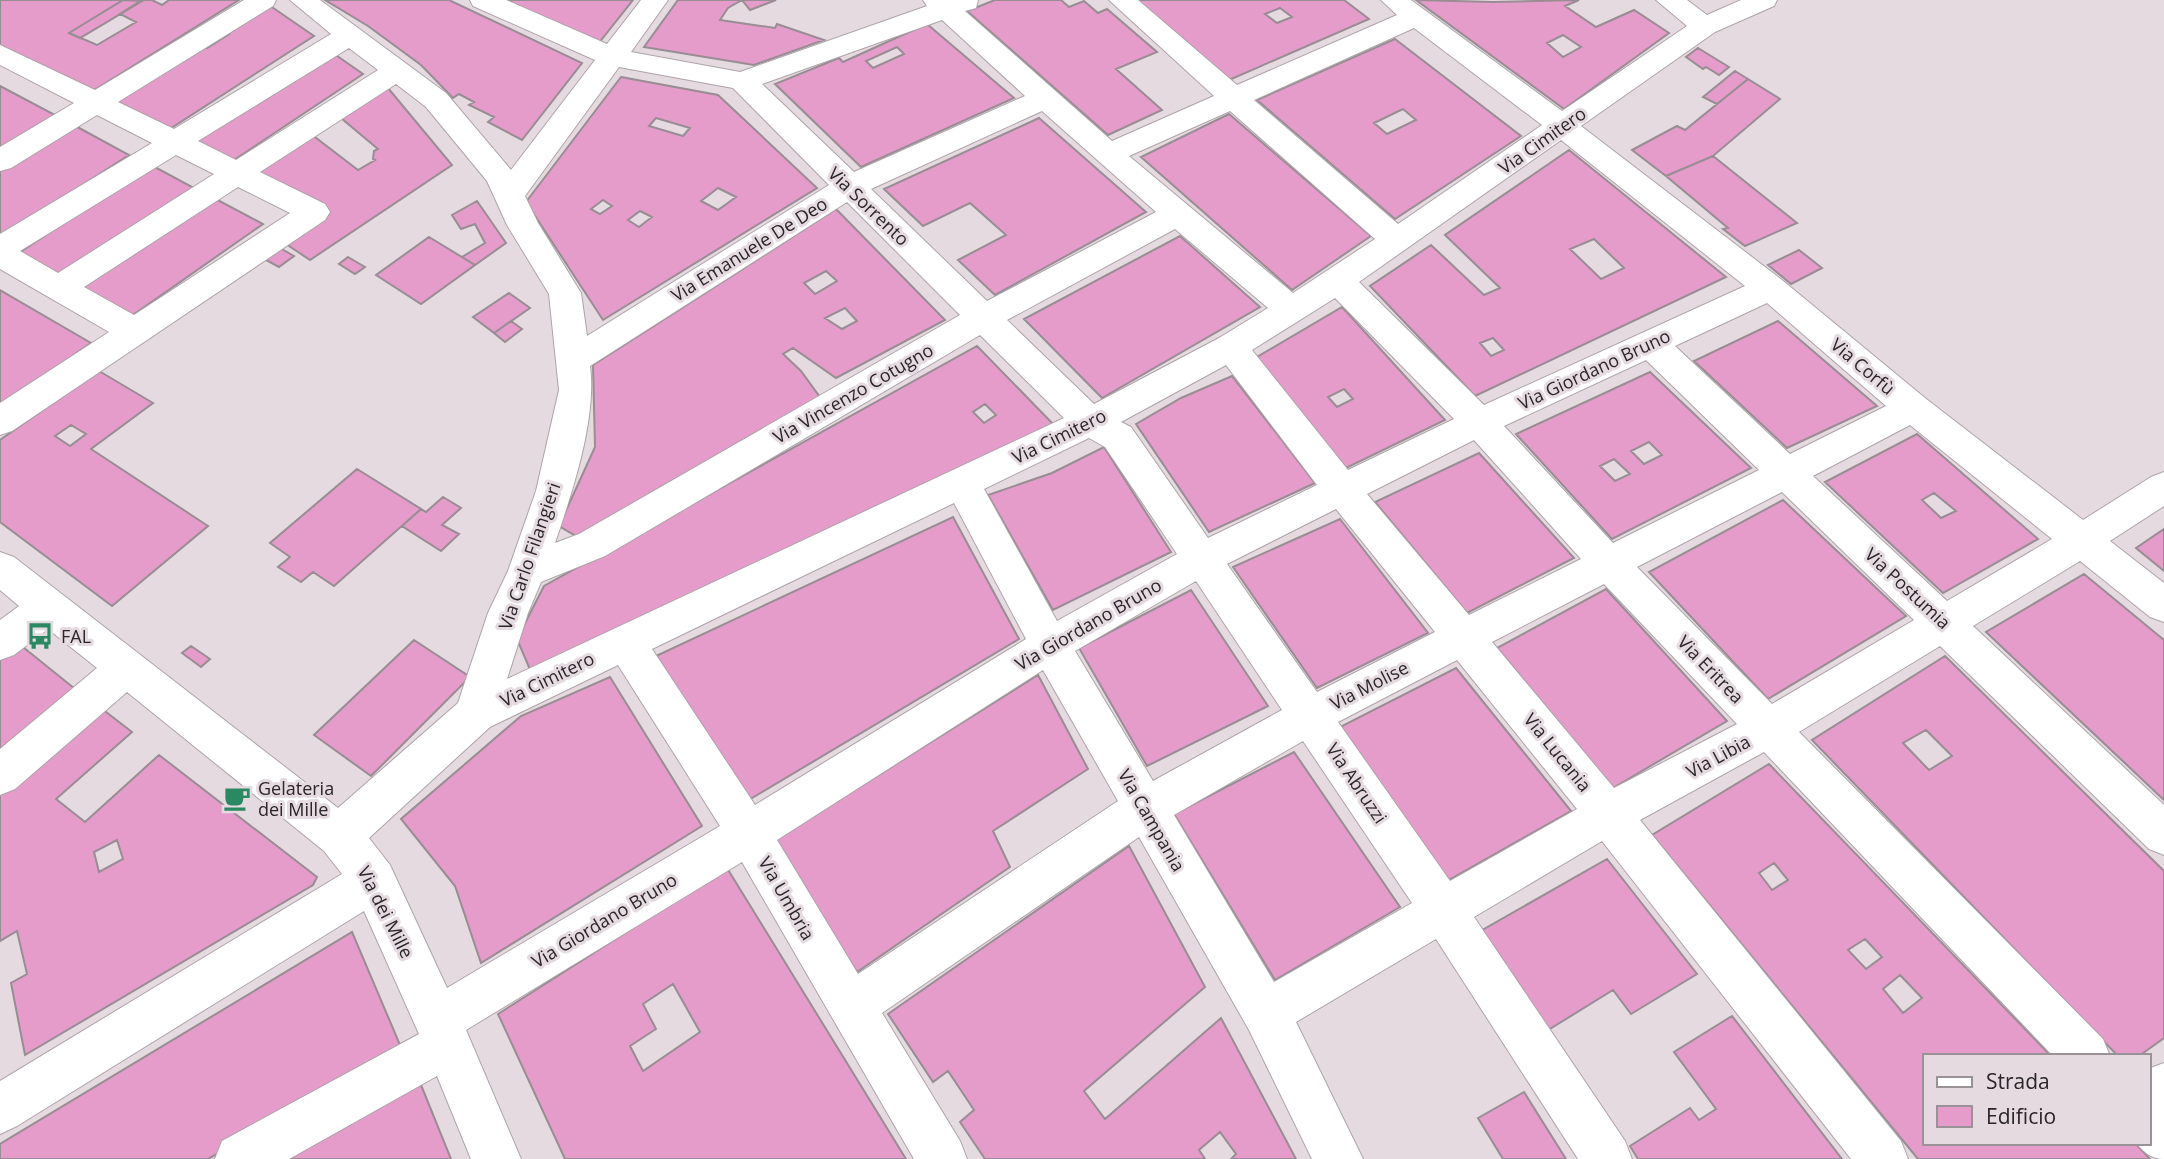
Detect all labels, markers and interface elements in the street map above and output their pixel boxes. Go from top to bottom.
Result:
street label: Via Cimitero [1493,101,1591,179]
street label: Via Sorrento [823,161,915,251]
street label: Via Emanuele De Deo [666,191,832,307]
street label: Via Giordano Bruno [1514,323,1674,415]
street label: Via Corfù [1826,332,1900,400]
street label: Via Vincenzo Cotugno [769,337,937,449]
street label: Via Cimitero [1008,403,1110,469]
street label: Via Carlo Filangieri [493,479,565,633]
street label: Via Postumia [1860,542,1956,634]
street label: Via Giordano Bruno [1010,572,1166,676]
bus stop icon: FAL [25,621,55,651]
place label: FAL [61,624,91,648]
street label: Via Eritrea [1673,630,1749,708]
street label: Via Cimitero [496,646,598,712]
street label: Via Molise [1326,655,1412,715]
street label: Via Lucania [1519,708,1597,796]
street label: Via Libia [1682,729,1754,783]
street label: Via Abruzzi [1321,738,1393,828]
street label: Via Campania [1113,764,1191,876]
place label: Gelateria dei Mille [258,776,334,821]
cafe icon: Gelateria dei Mille [222,783,252,813]
street label: Via Umbria [753,852,821,944]
street label: Via dei Mille [353,862,419,962]
street label: Via Giordano Bruno [527,867,681,973]
legend [1923,1054,2150,1145]
text: Strada [1986,1067,2050,1095]
text: Edificio [1986,1102,2056,1130]

